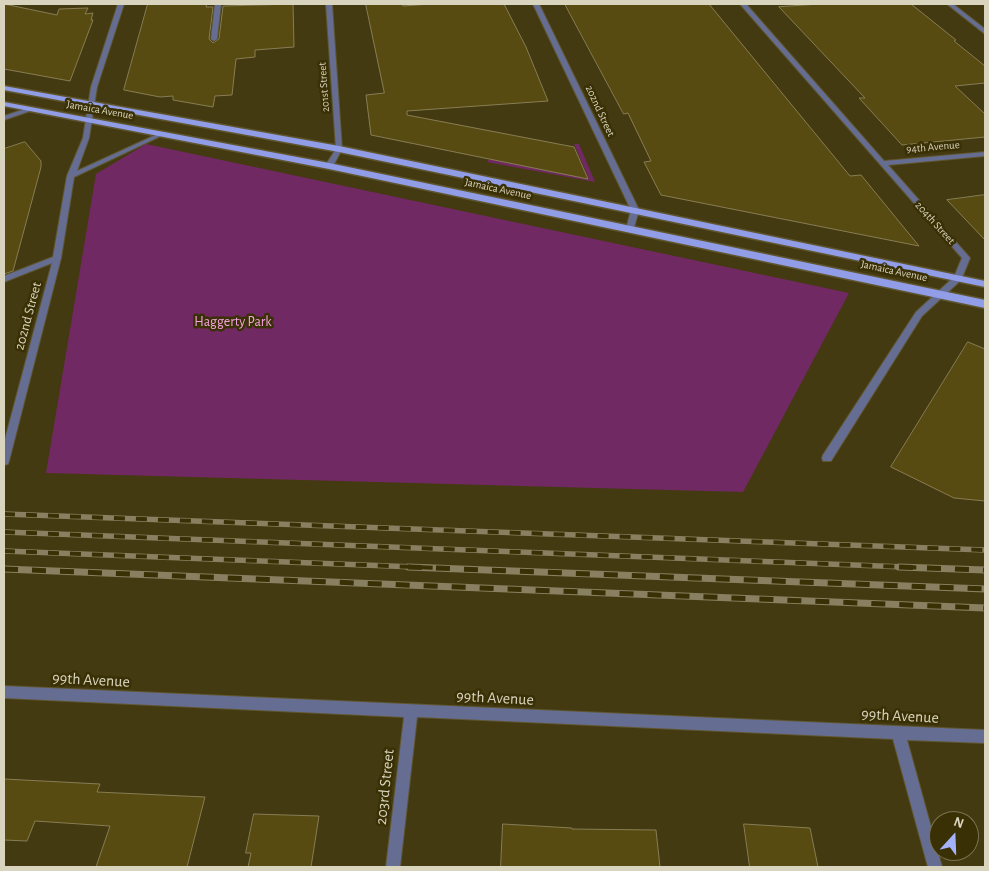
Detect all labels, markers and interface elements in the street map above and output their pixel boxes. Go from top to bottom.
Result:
street label: 201st Street [316,62,332,112]
street label: 202nd Street [582,83,618,139]
street label: Jamaica Avenue [65,98,135,122]
street label: 94th Avenue [906,138,960,156]
street label: Jamaica Avenue [463,175,533,203]
street label: 204th Street [912,199,958,247]
street label: Jamaica Avenue [859,257,929,285]
street label: 202nd Street [11,280,45,352]
park label: Haggerty Park [194,314,272,330]
street label: 99th Avenue [52,668,130,692]
street label: 99th Avenue [456,686,534,710]
street label: 99th Avenue [861,704,939,728]
street label: 203rd Street [371,748,399,826]
north arrow [929,811,979,861]
text: N [952,815,966,831]

